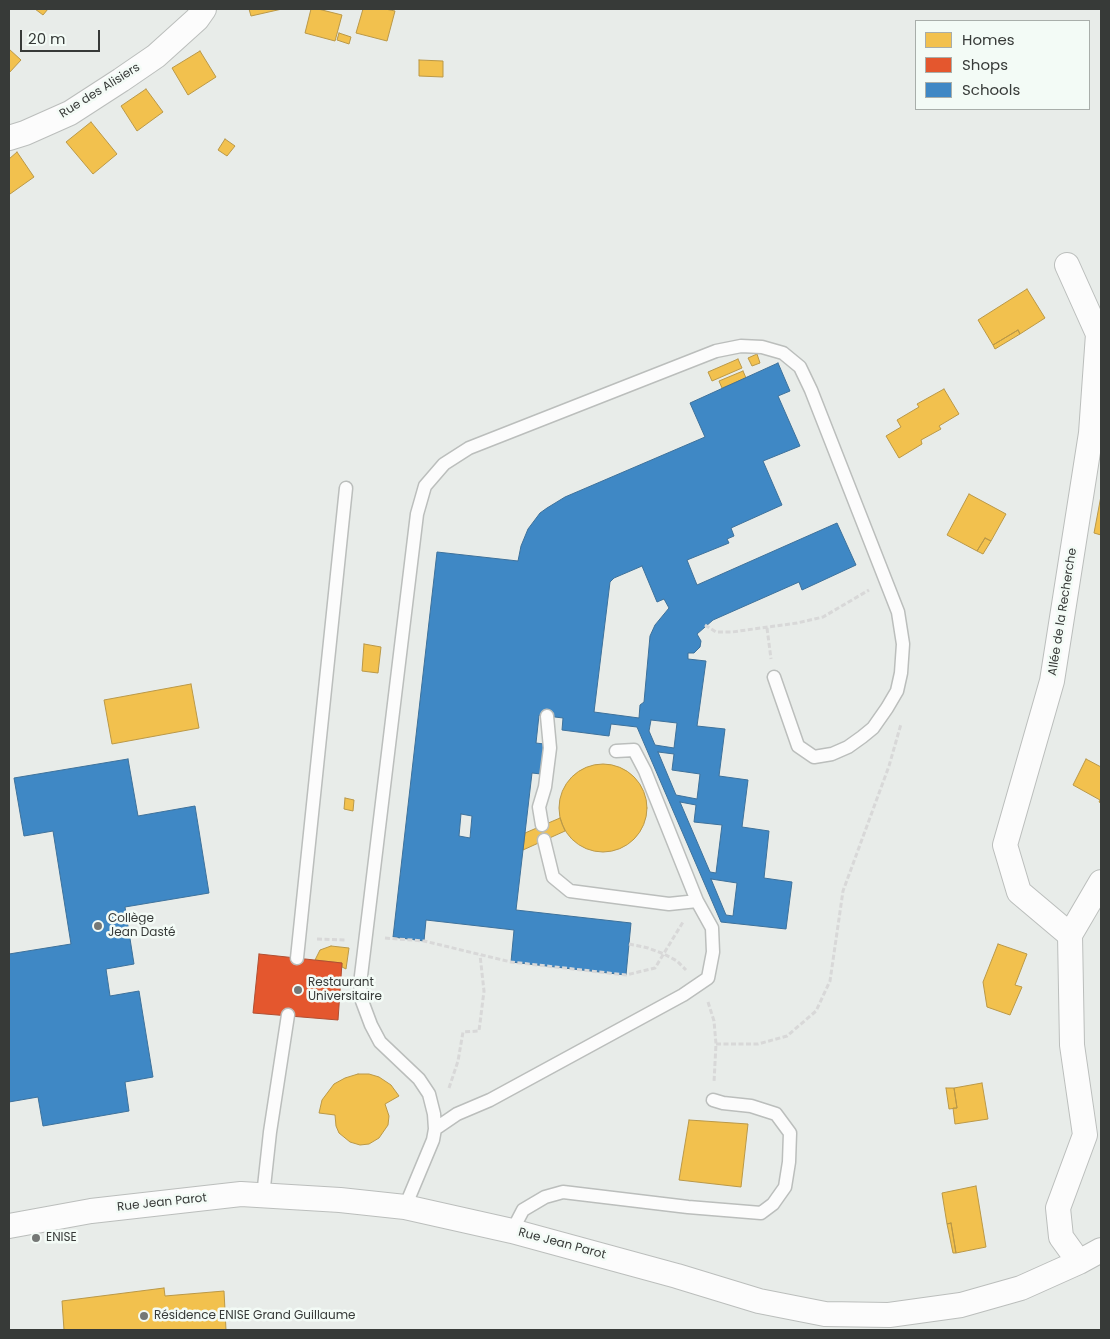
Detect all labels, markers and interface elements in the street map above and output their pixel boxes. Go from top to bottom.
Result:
scale bar [22,20,102,52]
legend [915,20,1090,110]
text: 20 m [28,28,66,49]
text: Homes [962,29,1015,50]
text: Shops [962,54,1008,75]
street label: Rue des Alisiers [57,61,143,121]
text: Schools [962,79,1020,100]
street label: Allée de la Recherche [1046,547,1080,677]
place label: Collège Jean Dasté [108,912,175,940]
marker: Collège Jean Dasté [92,920,104,932]
place label: Restaurant Universitaire [308,976,382,1004]
marker: Restaurant Universitaire [292,984,304,996]
street label: Rue Jean Parot [116,1191,208,1215]
street label: Rue Jean Parot [517,1225,607,1263]
place label: ENISE [46,1231,77,1245]
marker: ENISE [30,1232,42,1244]
place label: Résidence ENISE Grand Guillaume [154,1309,355,1323]
marker: Résidence ENISE Grand Guillaume [138,1310,150,1322]

